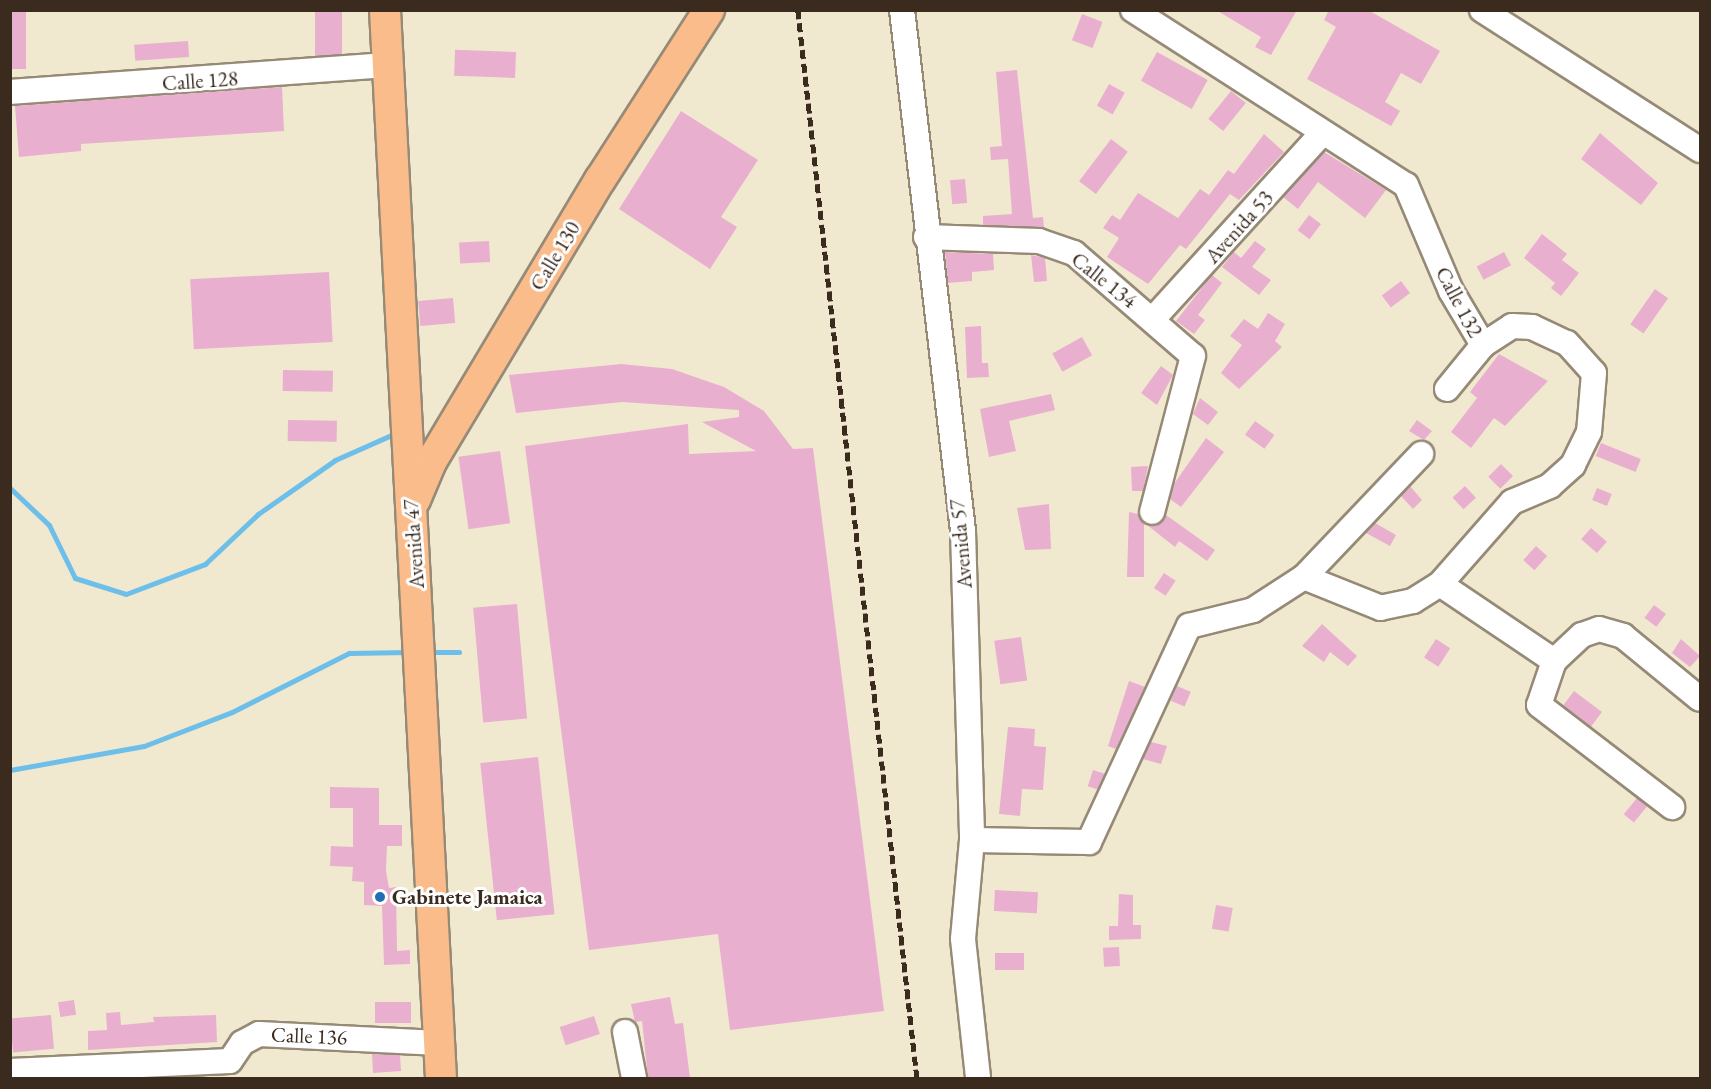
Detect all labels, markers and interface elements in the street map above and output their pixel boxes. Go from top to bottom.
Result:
street label: Calle 128 [161,66,239,96]
street label: Avenida 53 [1200,185,1278,269]
street label: Calle 130 [525,217,585,295]
street label: Calle 134 [1066,247,1142,313]
street label: Calle 132 [1430,263,1488,341]
street label: Avenida 47 [398,498,430,590]
street label: Avenida 57 [945,498,977,590]
place label: Gabinete Jamaica [392,884,543,910]
marker: Gabinete Jamaica [373,890,387,904]
street label: Calle 136 [271,1022,347,1050]

